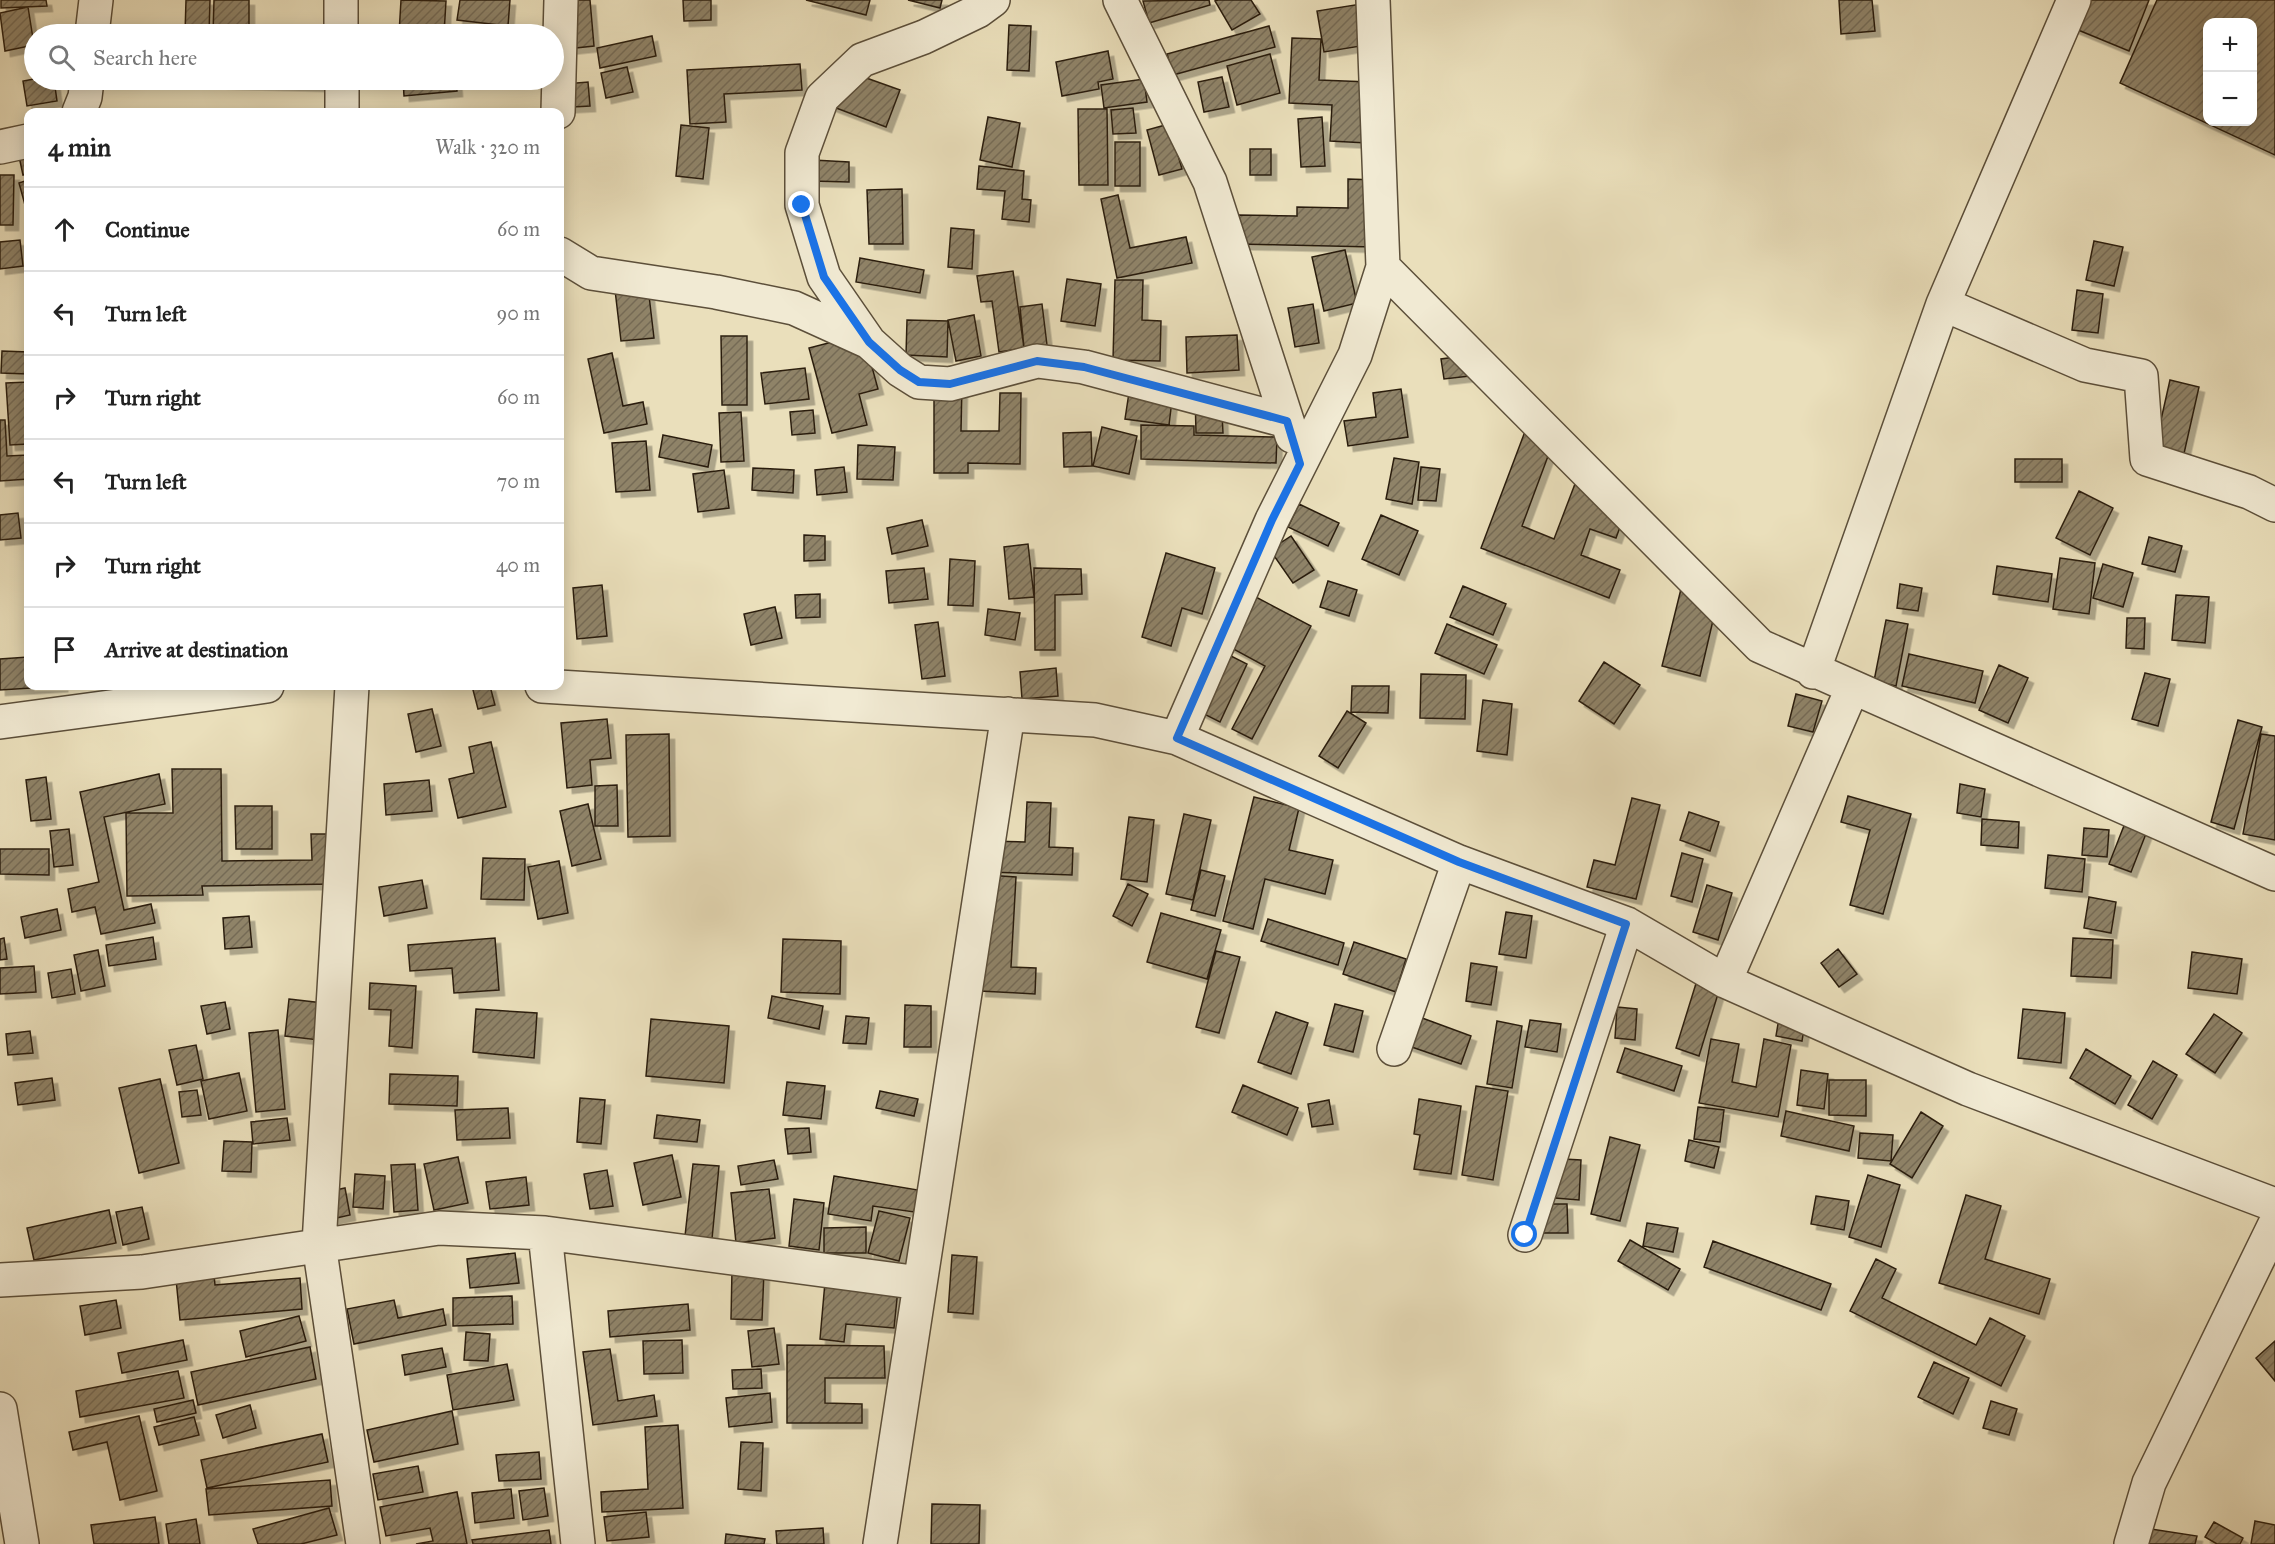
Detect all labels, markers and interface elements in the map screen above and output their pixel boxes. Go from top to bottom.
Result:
map controls [2203,18,2257,126]
button: + [2203,18,2257,72]
search box [24,24,564,90]
icon: search [45,41,78,74]
text: Search here [93,44,197,71]
button: − [2203,72,2257,126]
text: 4 min [48,131,111,163]
text: Walk · 320 m [435,135,540,159]
route end [788,191,814,217]
icon: ahead [48,213,81,246]
text: Continue [105,216,190,243]
text: 60 m [497,217,540,241]
icon: left [48,297,81,330]
text: Turn left [105,300,187,327]
text: 90 m [497,301,540,325]
icon: right [48,381,81,414]
text: Turn right [105,384,201,411]
text: 60 m [497,385,540,409]
icon: left [48,465,81,498]
text: Turn left [105,468,187,495]
text: 70 m [497,469,540,493]
icon: right [48,549,81,582]
text: Turn right [105,552,201,579]
text: 40 m [496,553,540,577]
icon: arrive [48,633,81,666]
text: Arrive at destination [105,636,288,663]
route start [1511,1221,1537,1247]

